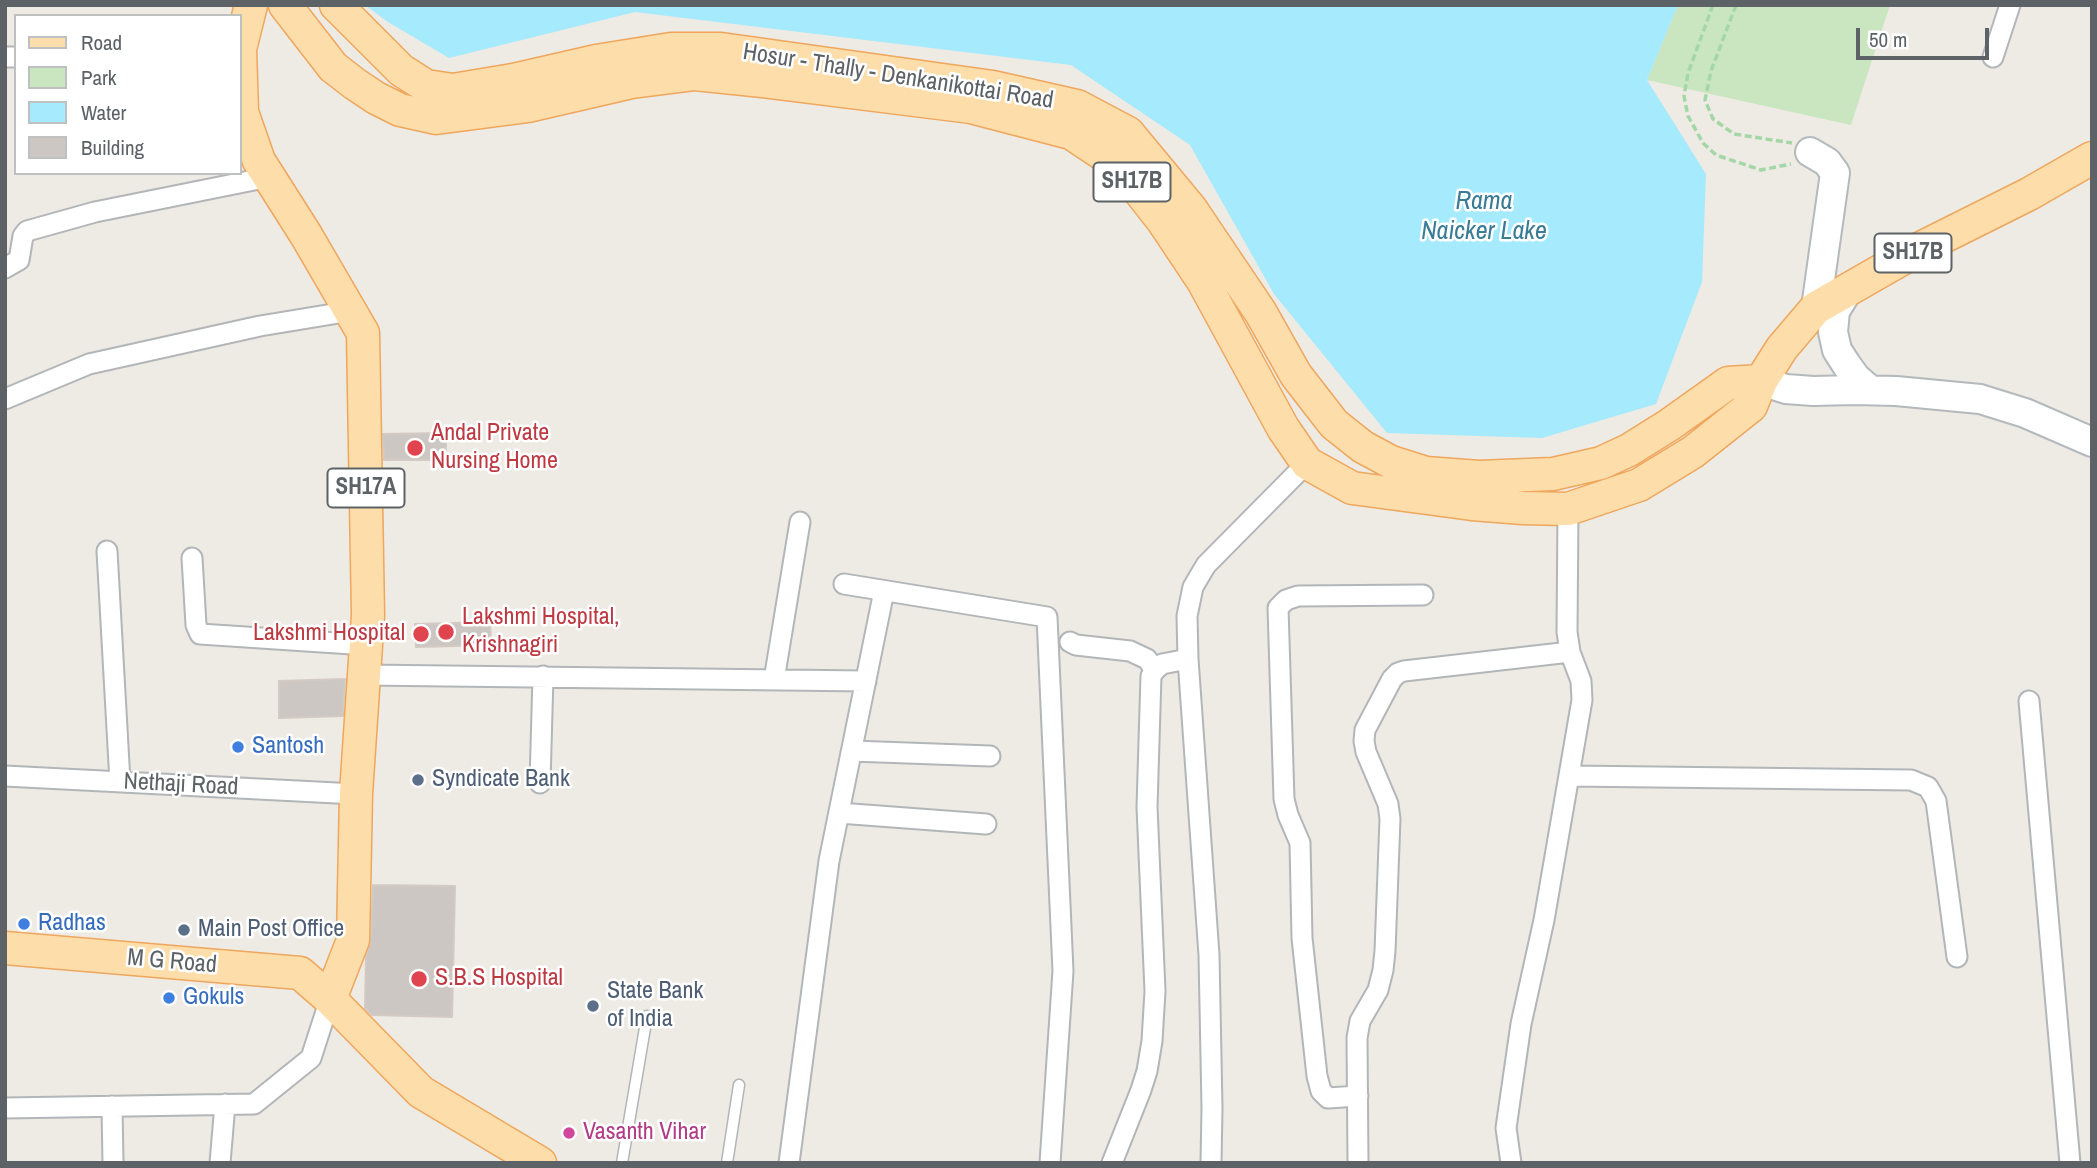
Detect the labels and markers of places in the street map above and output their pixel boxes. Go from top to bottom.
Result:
place label: Andal Private Nursing Home [431,420,558,476]
marker: Andal Private Nursing Home [405,438,425,458]
place label: Lakshmi Hospital, Krishnagiri [462,604,620,660]
place label: Lakshmi Hospital [253,620,405,648]
marker: Lakshmi Hospital, Krishnagiri [436,622,456,642]
marker: Lakshmi Hospital [411,624,431,644]
place label: Santosh [252,733,324,761]
marker: Santosh [230,739,246,755]
place label: Syndicate Bank [432,766,570,794]
marker: Syndicate Bank [410,772,426,788]
place label: Radhas [38,910,106,938]
marker: Radhas [16,916,32,932]
place label: Main Post Office [198,916,344,944]
marker: Main Post Office [176,922,192,938]
place label: S.B.S Hospital [435,965,563,993]
marker: S.B.S Hospital [409,969,429,989]
place label: State Bank of India [607,978,703,1034]
place label: Gokuls [183,984,244,1012]
marker: Gokuls [161,990,177,1006]
marker: State Bank of India [585,998,601,1014]
place label: Vasanth Vihar [583,1119,706,1147]
marker: Vasanth Vihar [561,1125,577,1141]

